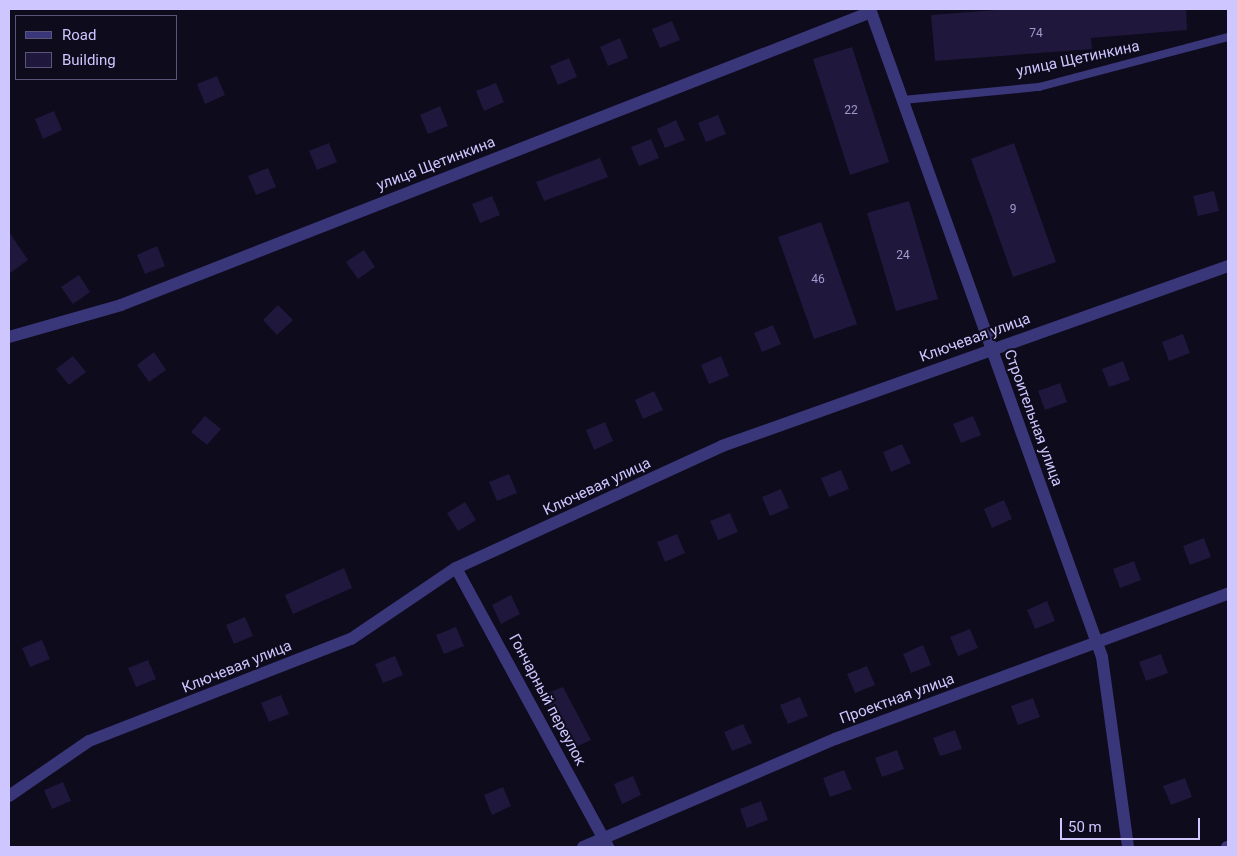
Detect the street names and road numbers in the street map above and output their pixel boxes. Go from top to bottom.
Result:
street label: улица Щетинкина [1015,37,1141,81]
street label: улица Щетинкина [374,133,498,195]
street label: Ключевая улица [917,310,1033,366]
street label: Строительная улица [1000,347,1066,489]
street label: Ключевая улица [540,454,654,520]
street label: Гончарный переулок [505,631,589,769]
street label: Ключевая улица [180,637,294,697]
street label: Проектная улица [837,670,957,728]

